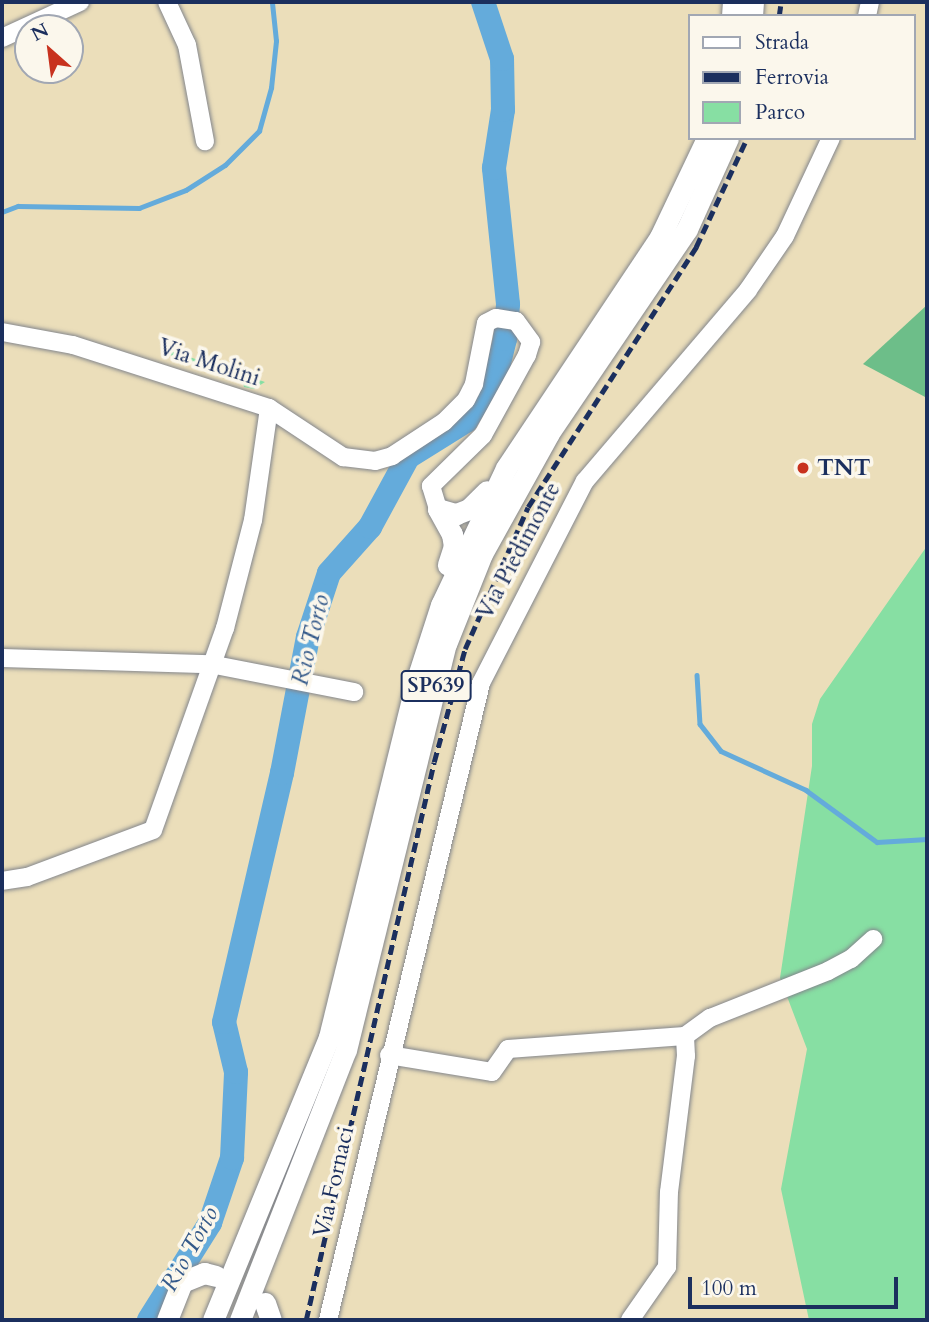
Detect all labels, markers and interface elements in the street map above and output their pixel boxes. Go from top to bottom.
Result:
north arrow [14,14,84,84]
legend [688,14,915,140]
text: N [27,17,53,48]
text: Strada [755,28,809,57]
text: Ferrovia [755,63,829,92]
text: Parco [755,98,805,127]
street label: Via Molini [155,334,263,392]
place label: TNT [817,454,871,482]
marker: TNT [795,460,811,476]
street label: Via Piedimonte [471,478,567,624]
water label: Rio Torto [286,592,336,688]
road number: SP639 [399,668,473,704]
street label: Via Fornaci [308,1124,360,1240]
water label: Rio Torto [155,1201,225,1297]
scale bar [691,1262,901,1306]
text: 100 m [701,1274,757,1303]

